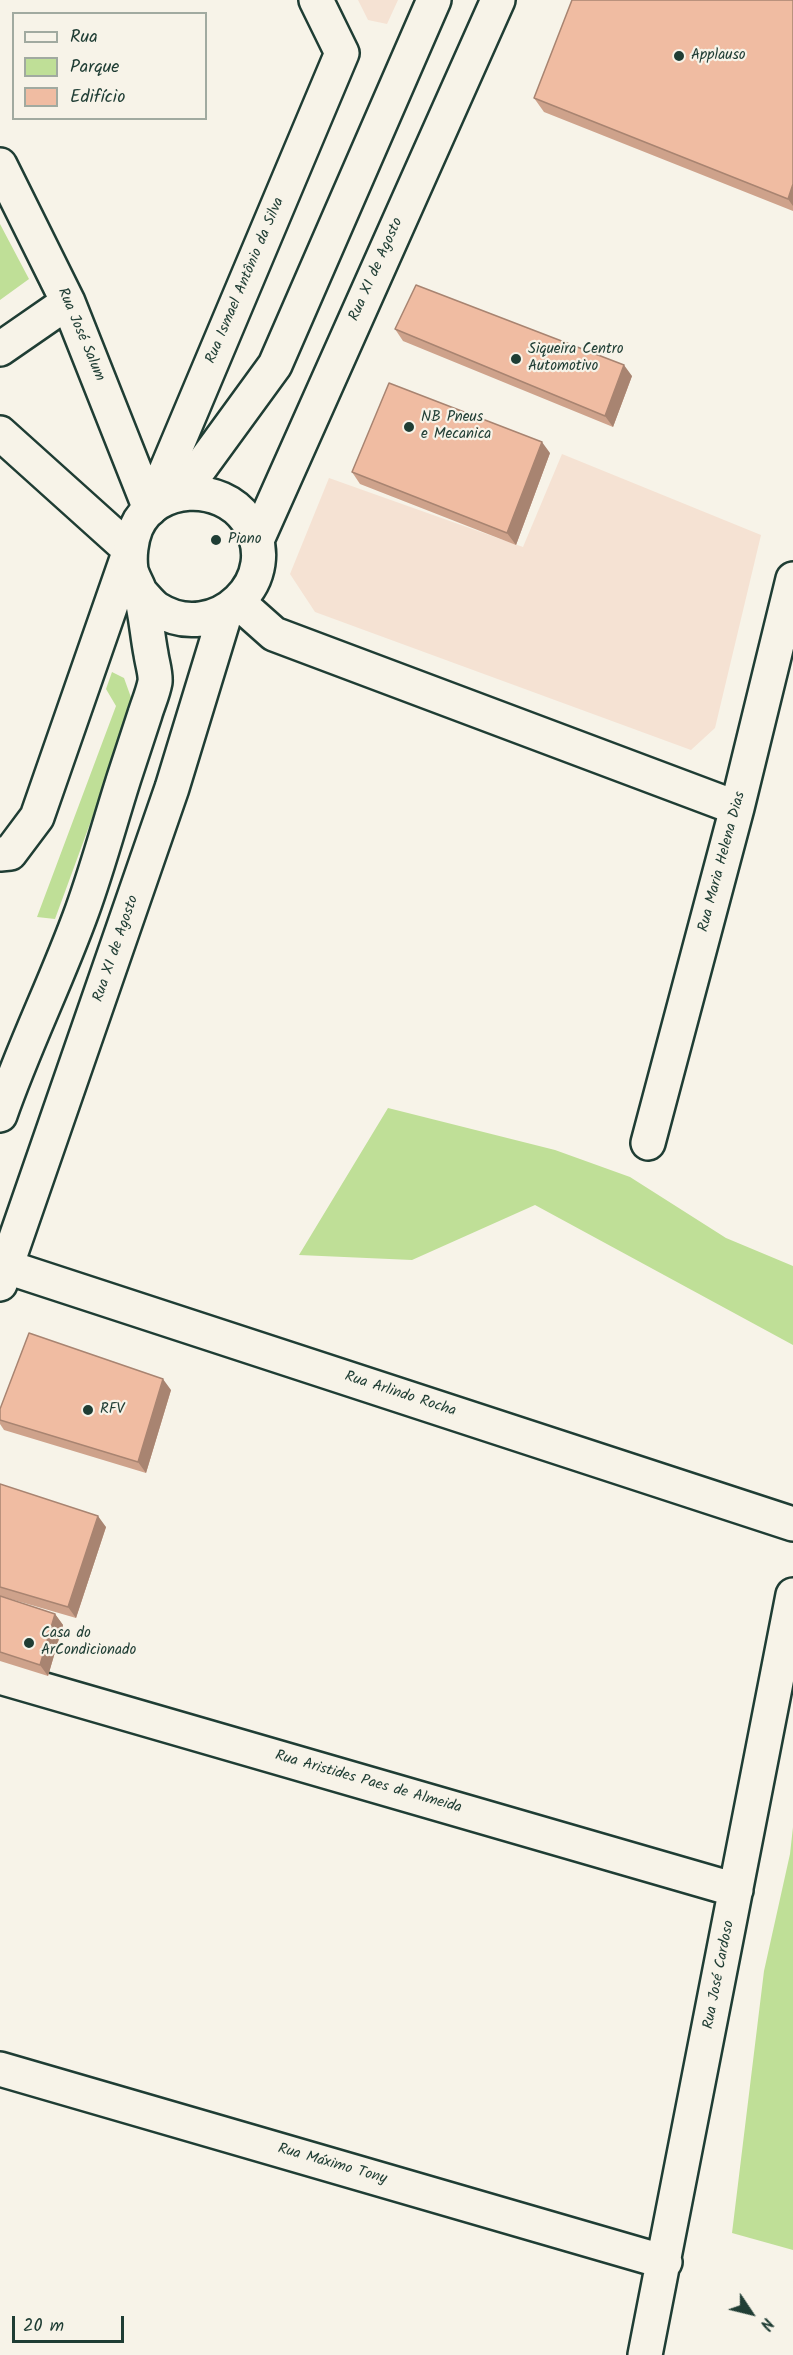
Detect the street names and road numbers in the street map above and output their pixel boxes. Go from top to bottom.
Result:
street label: Rua Ismael Antônio da Silva [203,195,289,367]
street label: Rua XI de Agosto [346,215,408,325]
street label: Rua José Salum [52,286,108,384]
street label: Rua Maria Helena Dias [696,790,750,934]
street label: Rua XI de Agosto [90,893,144,1005]
street label: Rua Arlindo Rocha [342,1369,458,1421]
street label: Rua Aristides Paes de Almeida [273,1748,463,1818]
street label: Rua José Cardoso [701,1919,739,2031]
street label: Rua Máximo Tony [275,2141,389,2189]

